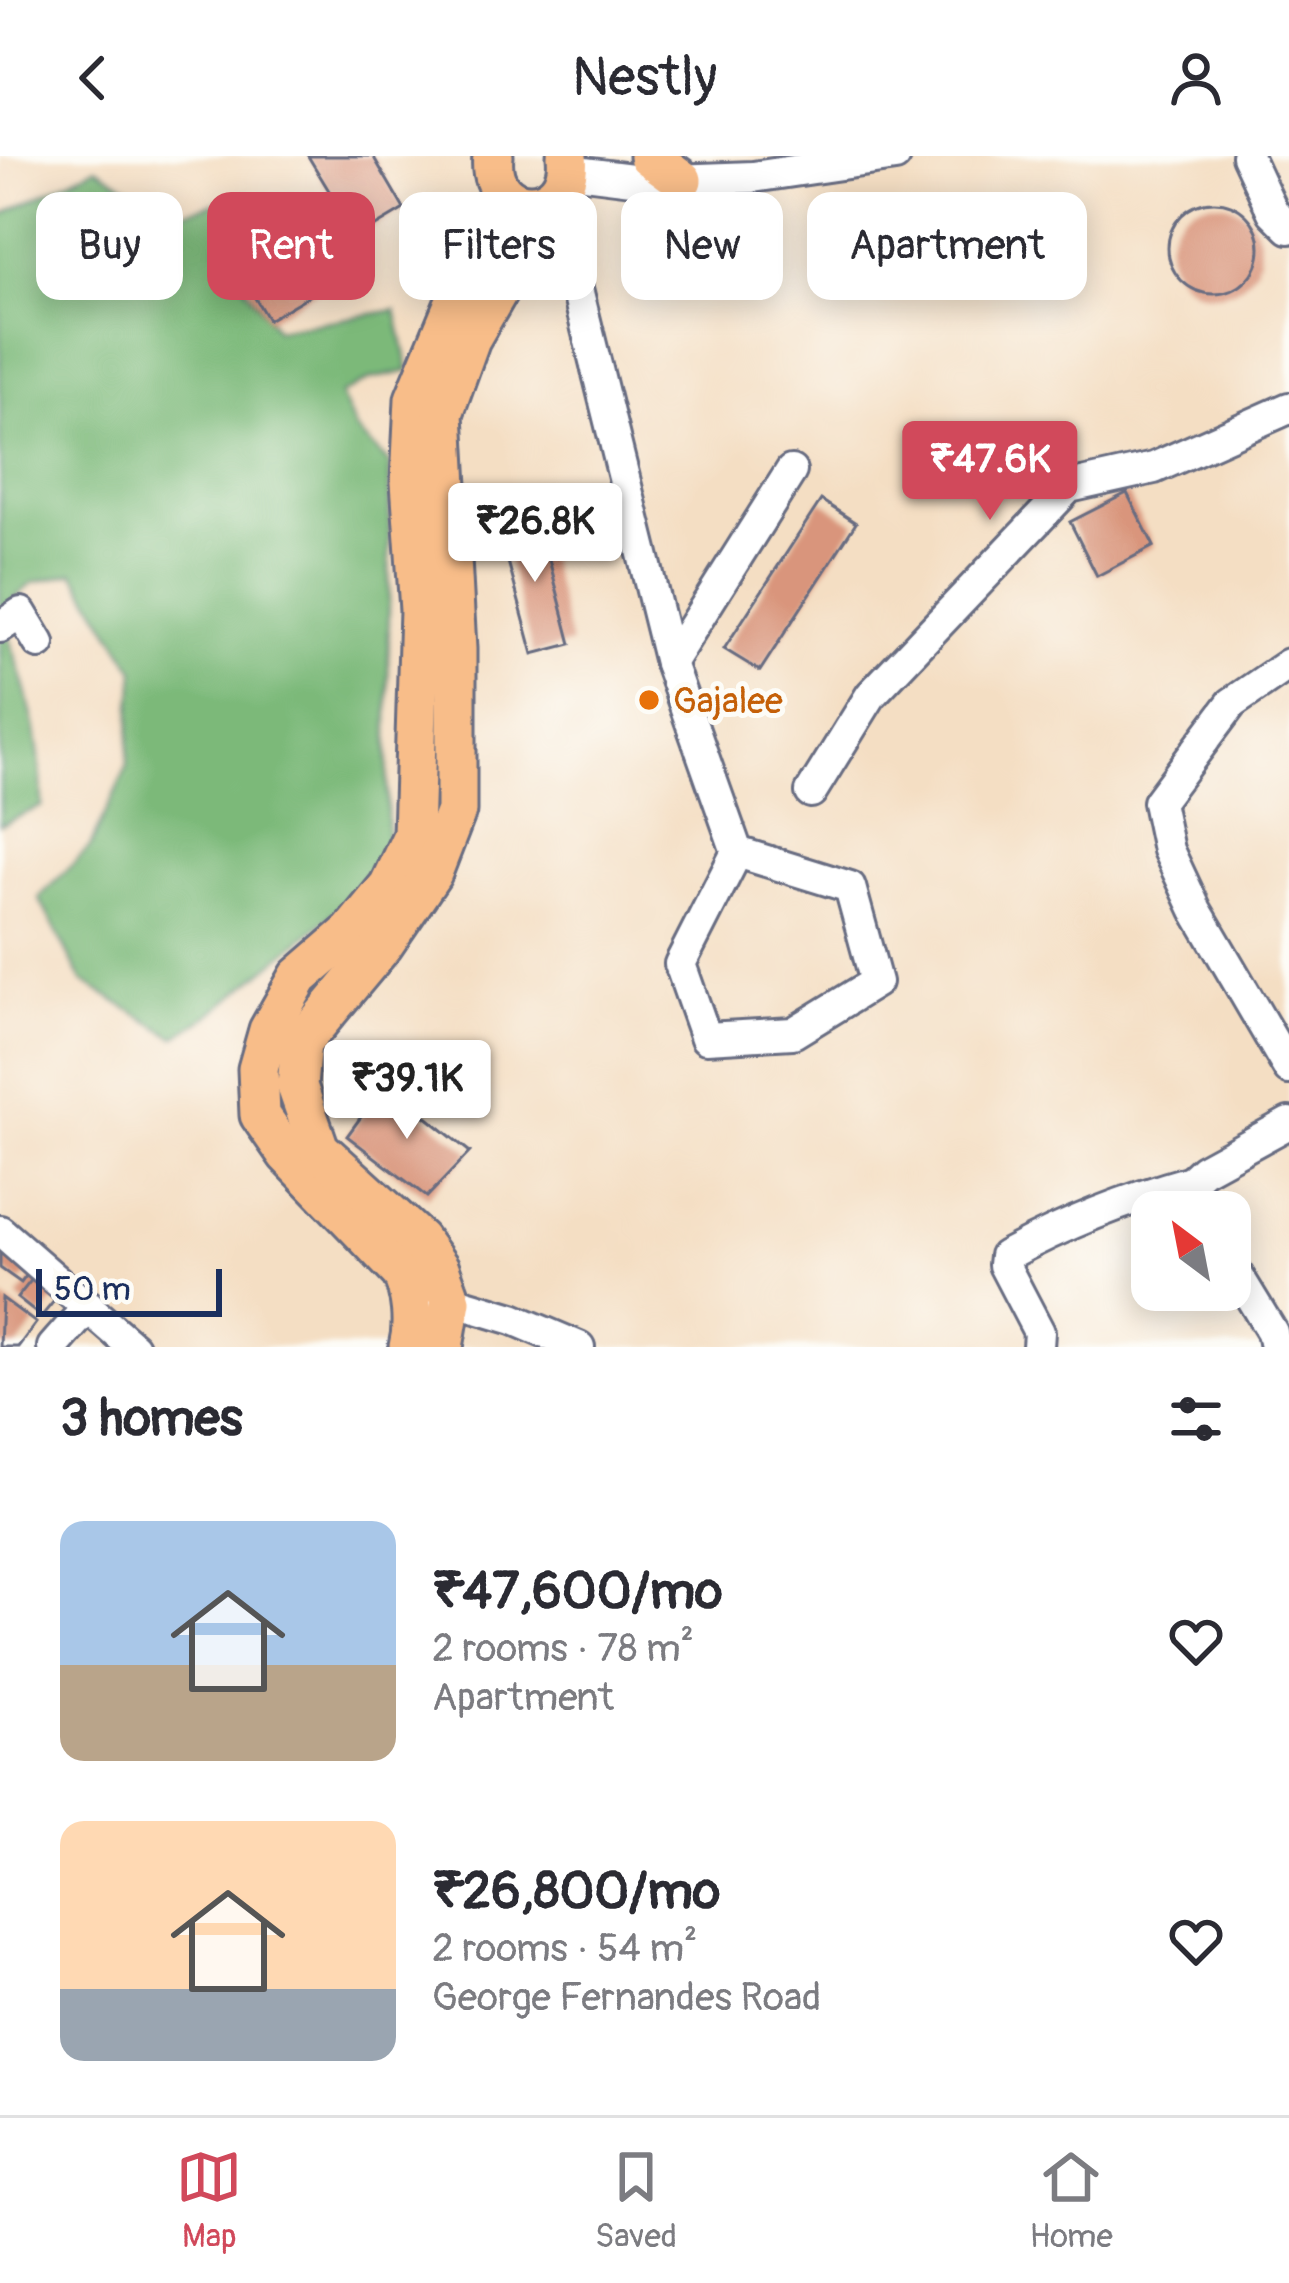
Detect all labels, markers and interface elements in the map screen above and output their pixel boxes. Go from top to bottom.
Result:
text: Nestly [572,44,717,112]
icon: back [60,45,126,111]
icon: person [1163,45,1229,111]
chip: Buy [36,192,183,300]
chip: Rent [207,192,375,300]
chip: Filters [399,192,597,300]
chip: New [621,192,783,300]
chip: Apartment [807,192,1087,300]
pin: ₹47.6K [892,421,1088,523]
text: ₹47.6K [929,435,1051,484]
pin: ₹26.8K [437,483,633,585]
text: ₹26.8K [475,497,595,546]
place label: Gajalee [673,679,783,724]
marker: Gajalee [636,687,662,713]
pin: ₹39.1K [309,1040,505,1142]
text: ₹39.1K [351,1054,463,1103]
north arrow [1131,1191,1251,1311]
map controls [1131,1191,1251,1311]
scale bar [36,1263,222,1316]
text: 50 m [54,1269,131,1310]
icon: filters [1163,1386,1229,1452]
text: 3 homes [60,1387,243,1451]
text: ₹47,600/mo [432,1560,722,1624]
icon: home [156,1569,300,1713]
icon: heart [1163,1608,1229,1674]
text: 2 rooms · 78 m² [432,1624,694,1673]
text: Apartment [432,1673,614,1722]
text: ₹26,800/mo [432,1860,720,1924]
icon: home [156,1869,300,2013]
icon: heart [1163,1908,1229,1974]
text: 2 rooms · 54 m² [432,1924,697,1973]
text: George Fernandes Road [432,1973,821,2022]
tab: Map [176,2144,242,2257]
tab: Saved [595,2144,677,2257]
tab: Home [1029,2144,1113,2257]

